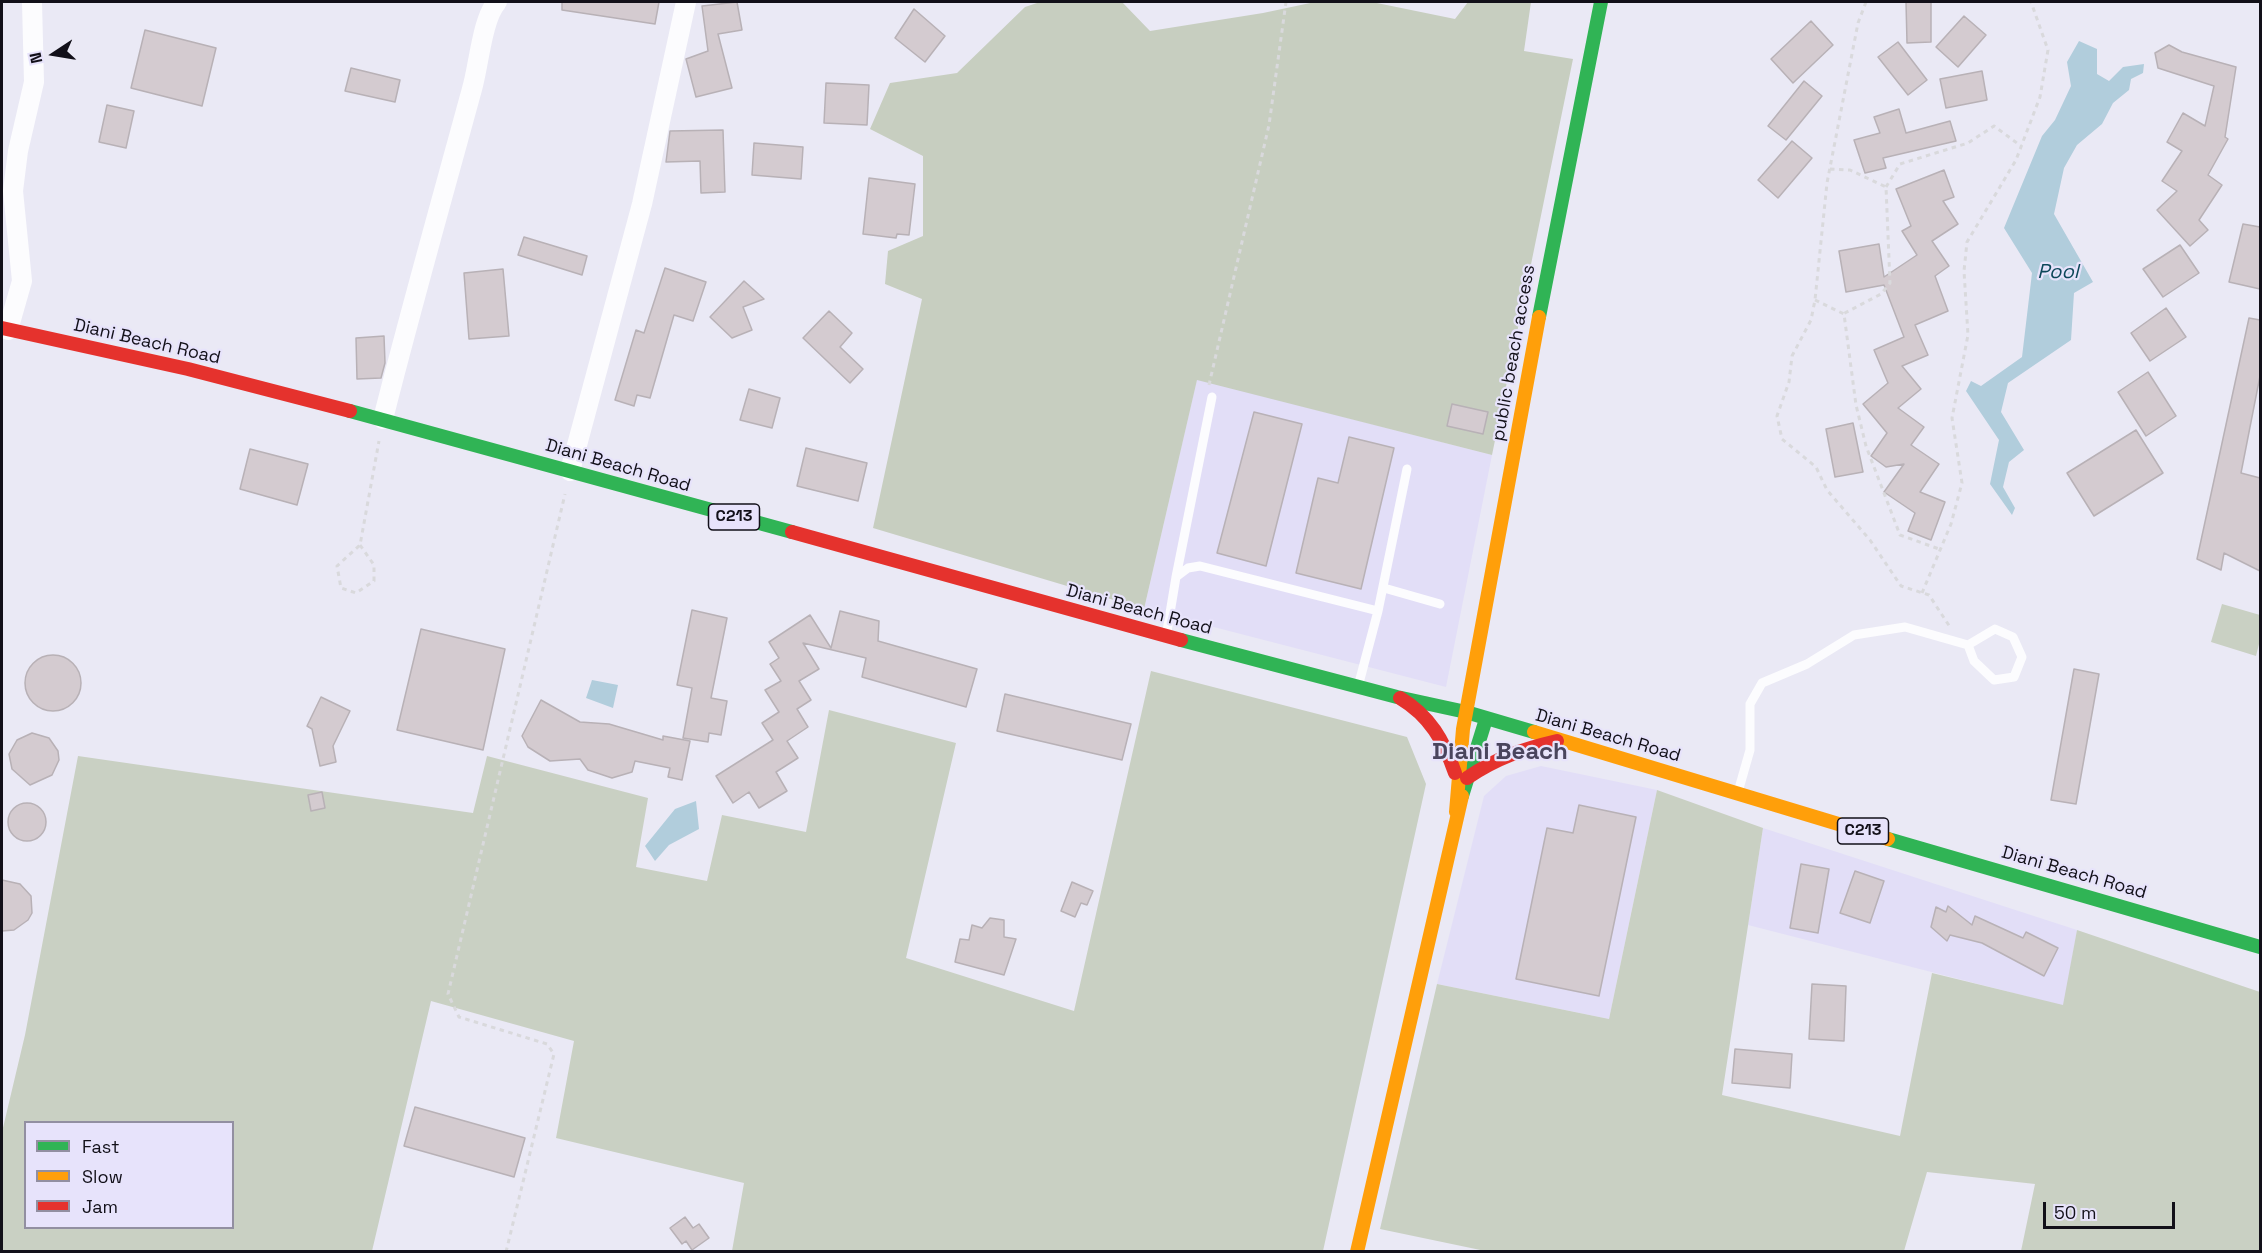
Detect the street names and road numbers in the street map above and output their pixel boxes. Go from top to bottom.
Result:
street label: public beach access [1488,263,1540,443]
street label: Diani Beach Road [71,315,223,369]
street label: Diani Beach Road [543,435,693,497]
road number: C213 [708,504,760,530]
street label: Diani Beach Road [1064,580,1214,640]
street label: Diani Beach Road [1533,705,1683,767]
road number: C213 [1838,818,1888,844]
street label: Diani Beach Road [1999,842,2149,904]

